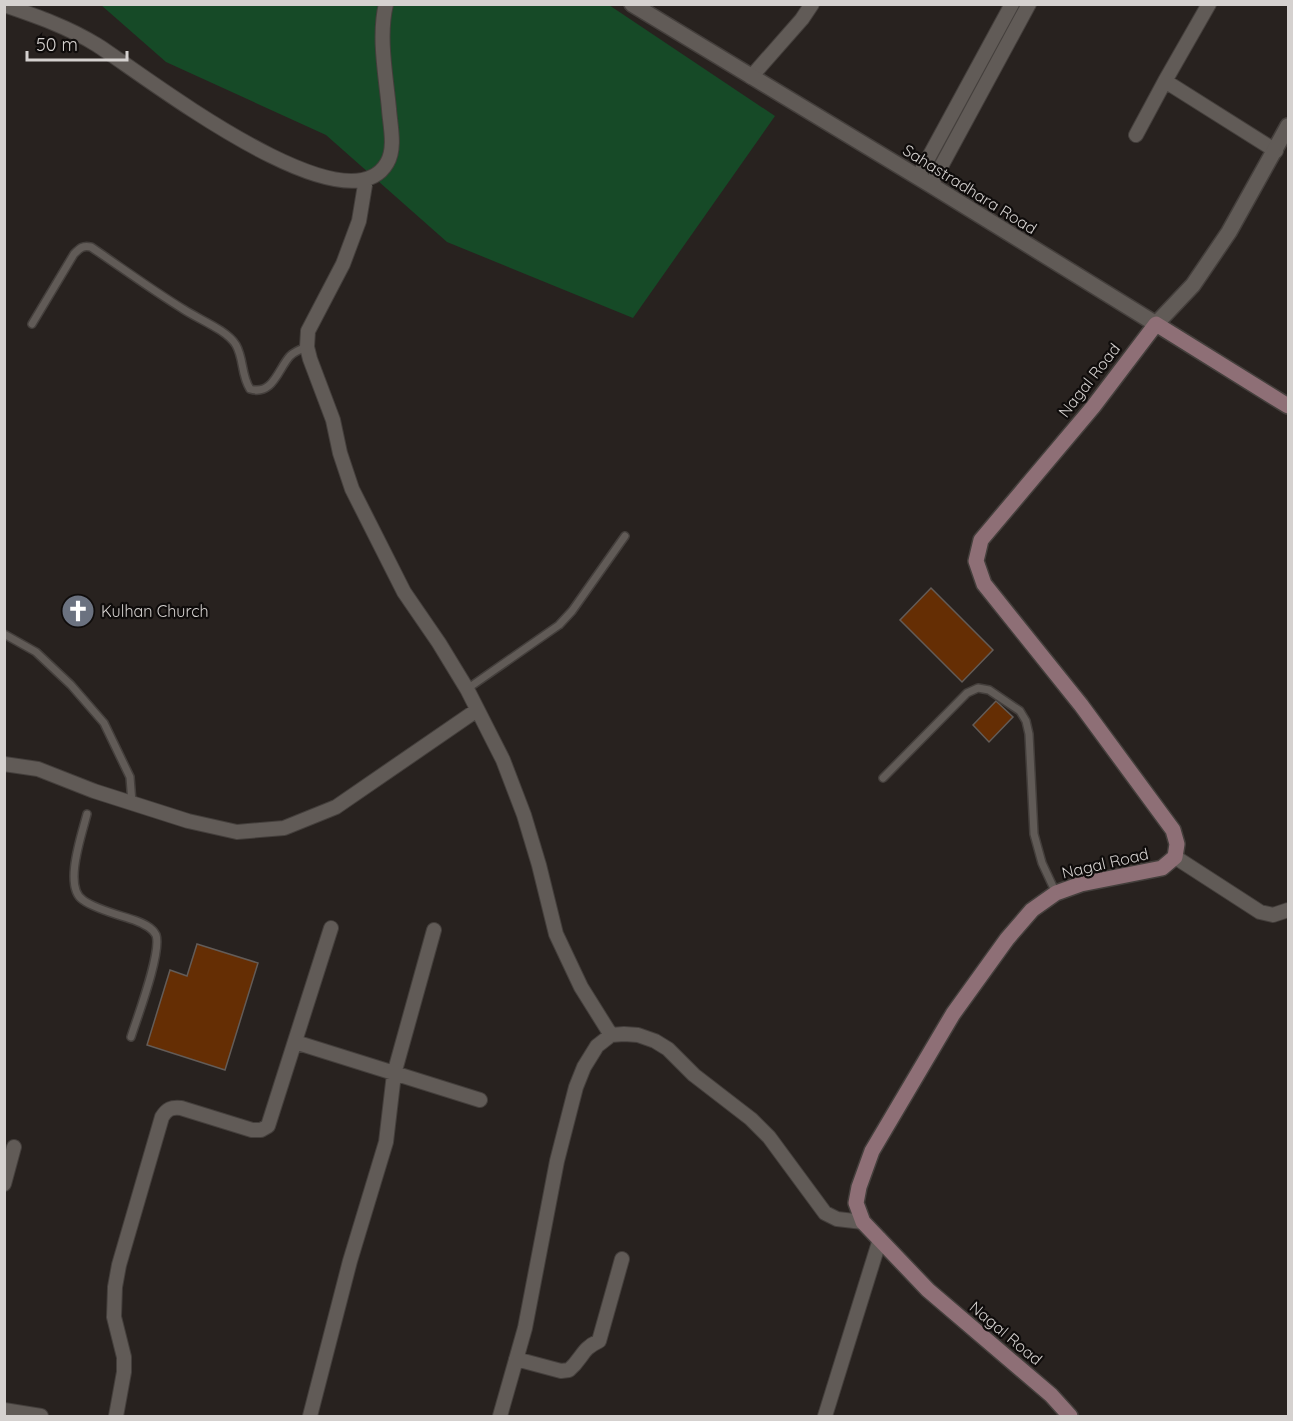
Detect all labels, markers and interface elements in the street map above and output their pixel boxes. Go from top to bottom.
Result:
scale bar [27,24,128,62]
text: 50 m [36,33,78,56]
street label: Sahastradhara Road [899,140,1041,238]
street label: Nagal Road [1054,339,1124,421]
church icon: Kulhan Church [60,593,96,629]
place label: Kulhan Church [101,601,209,621]
street label: Nagal Road [1060,843,1150,883]
street label: Nagal Road [966,1297,1046,1369]

